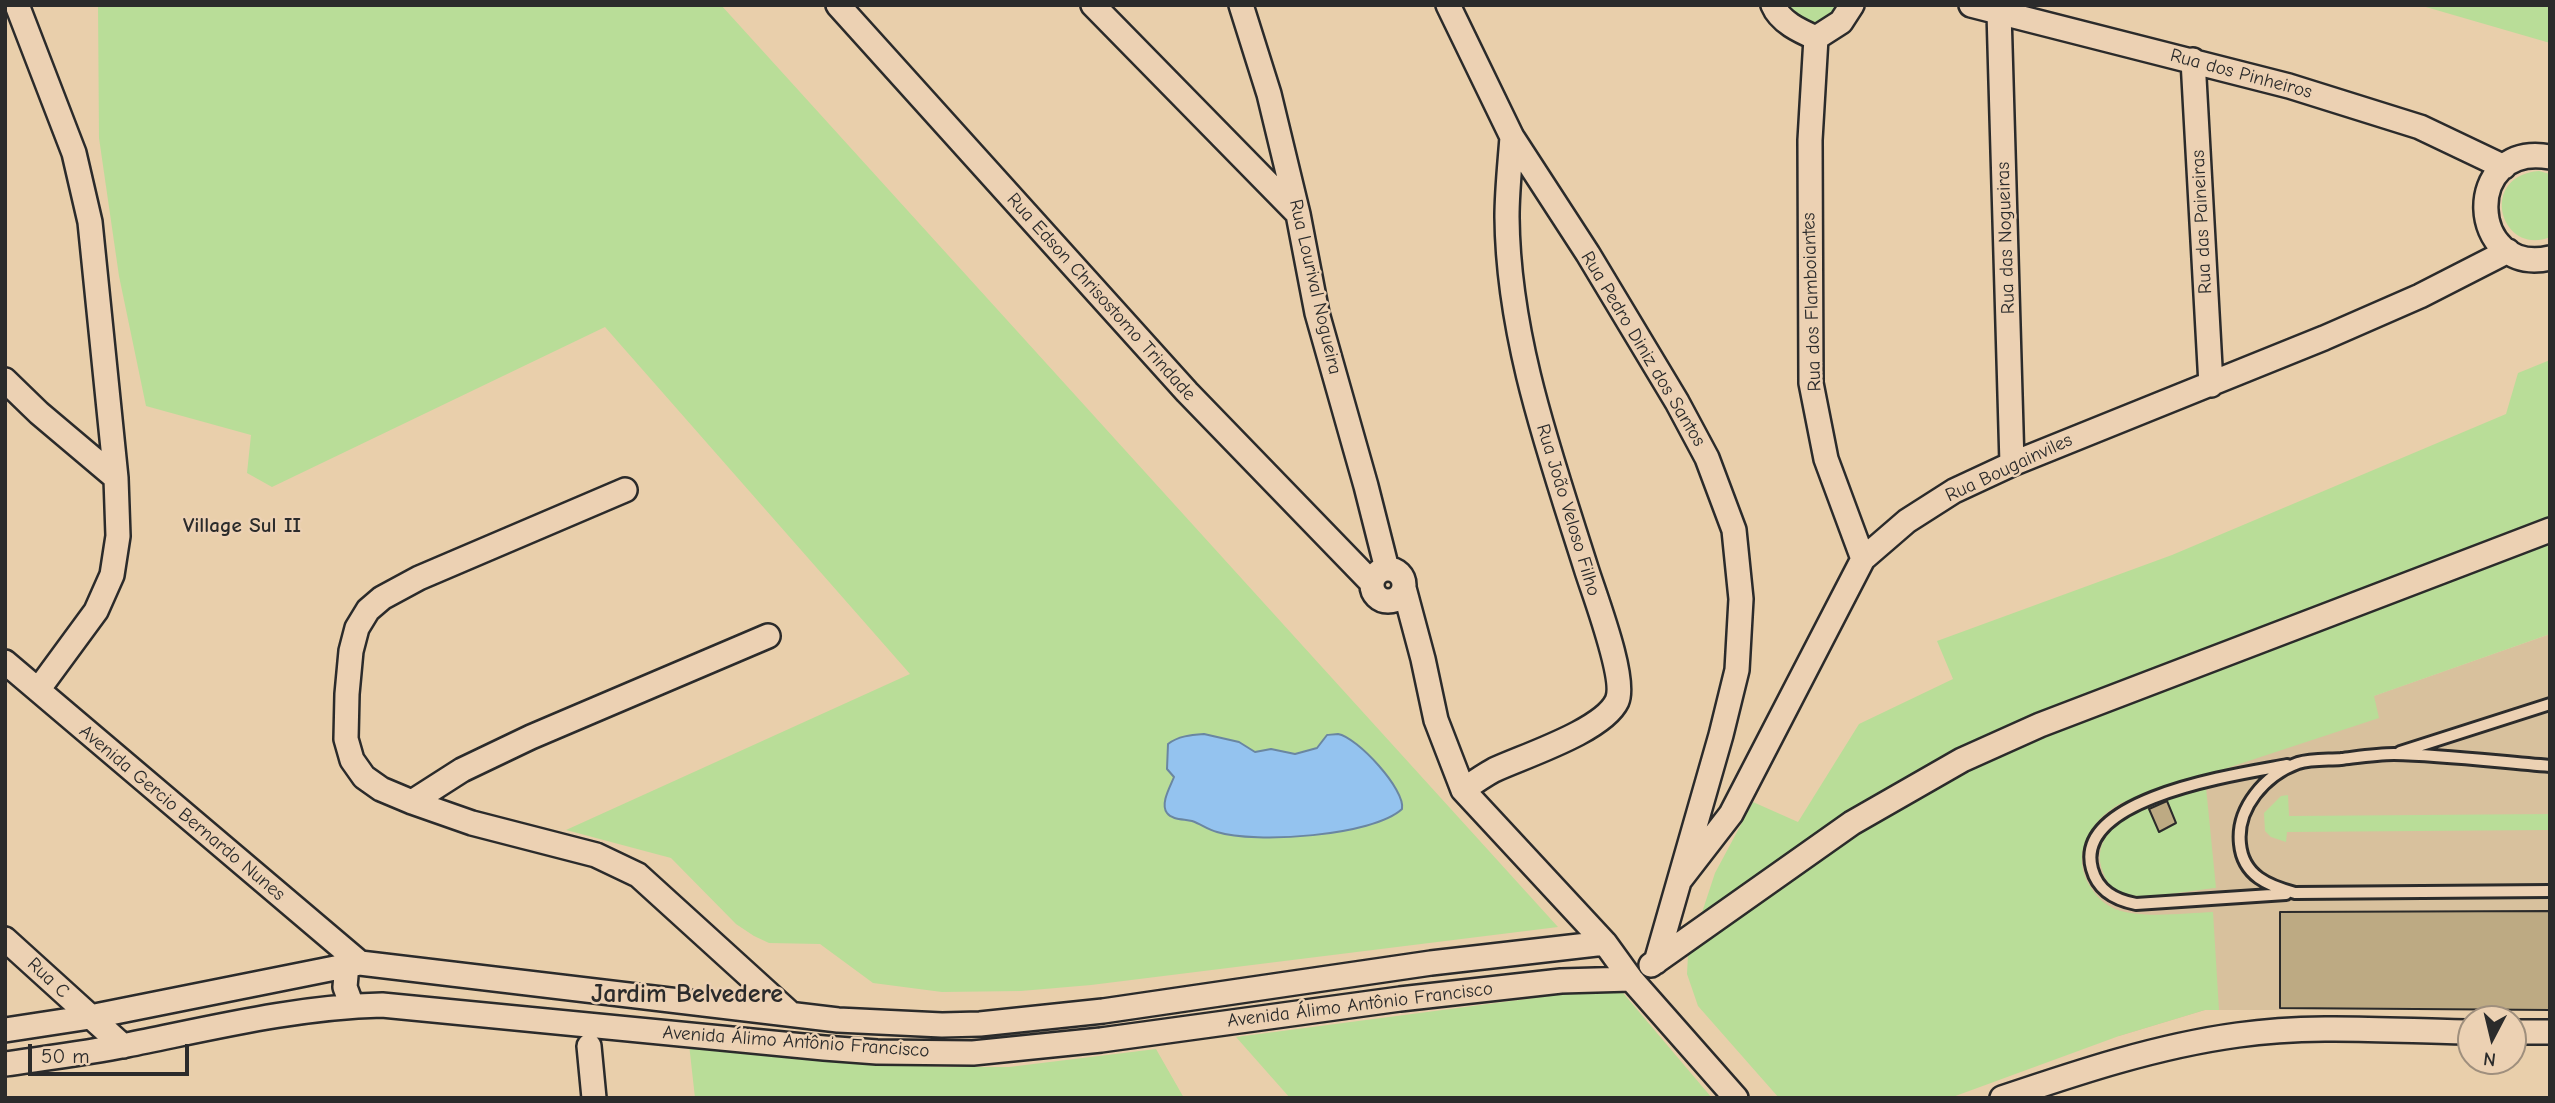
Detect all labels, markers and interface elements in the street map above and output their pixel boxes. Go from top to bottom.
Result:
street label: Rua dos Pinheiros [2168,44,2314,104]
street label: Rua das Paineiras [2187,149,2217,295]
street label: Rua das Nogueiras [1992,161,2020,315]
street label: Rua Edson Chrisostomo Trindade [1002,188,1200,406]
street label: Rua Lourival Nogueira [1284,197,1346,377]
street label: Rua dos Flamboiantes [1797,212,1827,392]
street label: Rua Pedro Diniz dos Santos [1576,247,1710,451]
street label: Rua João Veloso Filho [1531,421,1605,599]
street label: Rua Bougainviles [1942,429,2076,507]
district label: Village Sul II [183,513,301,539]
street label: Avenida Gercio Bernardo Nunes [74,720,290,906]
street label: Rua C [22,953,74,1003]
street label: Avenida Álimo Antônio Francisco [1226,977,1494,1033]
district label: Jardim Belvedere [591,979,783,1011]
north arrow [2457,1005,2527,1075]
street label: Avenida Álimo Antônio Francisco [662,1021,930,1063]
scale bar [32,1030,192,1074]
text: 50 m [41,1044,90,1068]
text: N [2482,1047,2497,1071]

